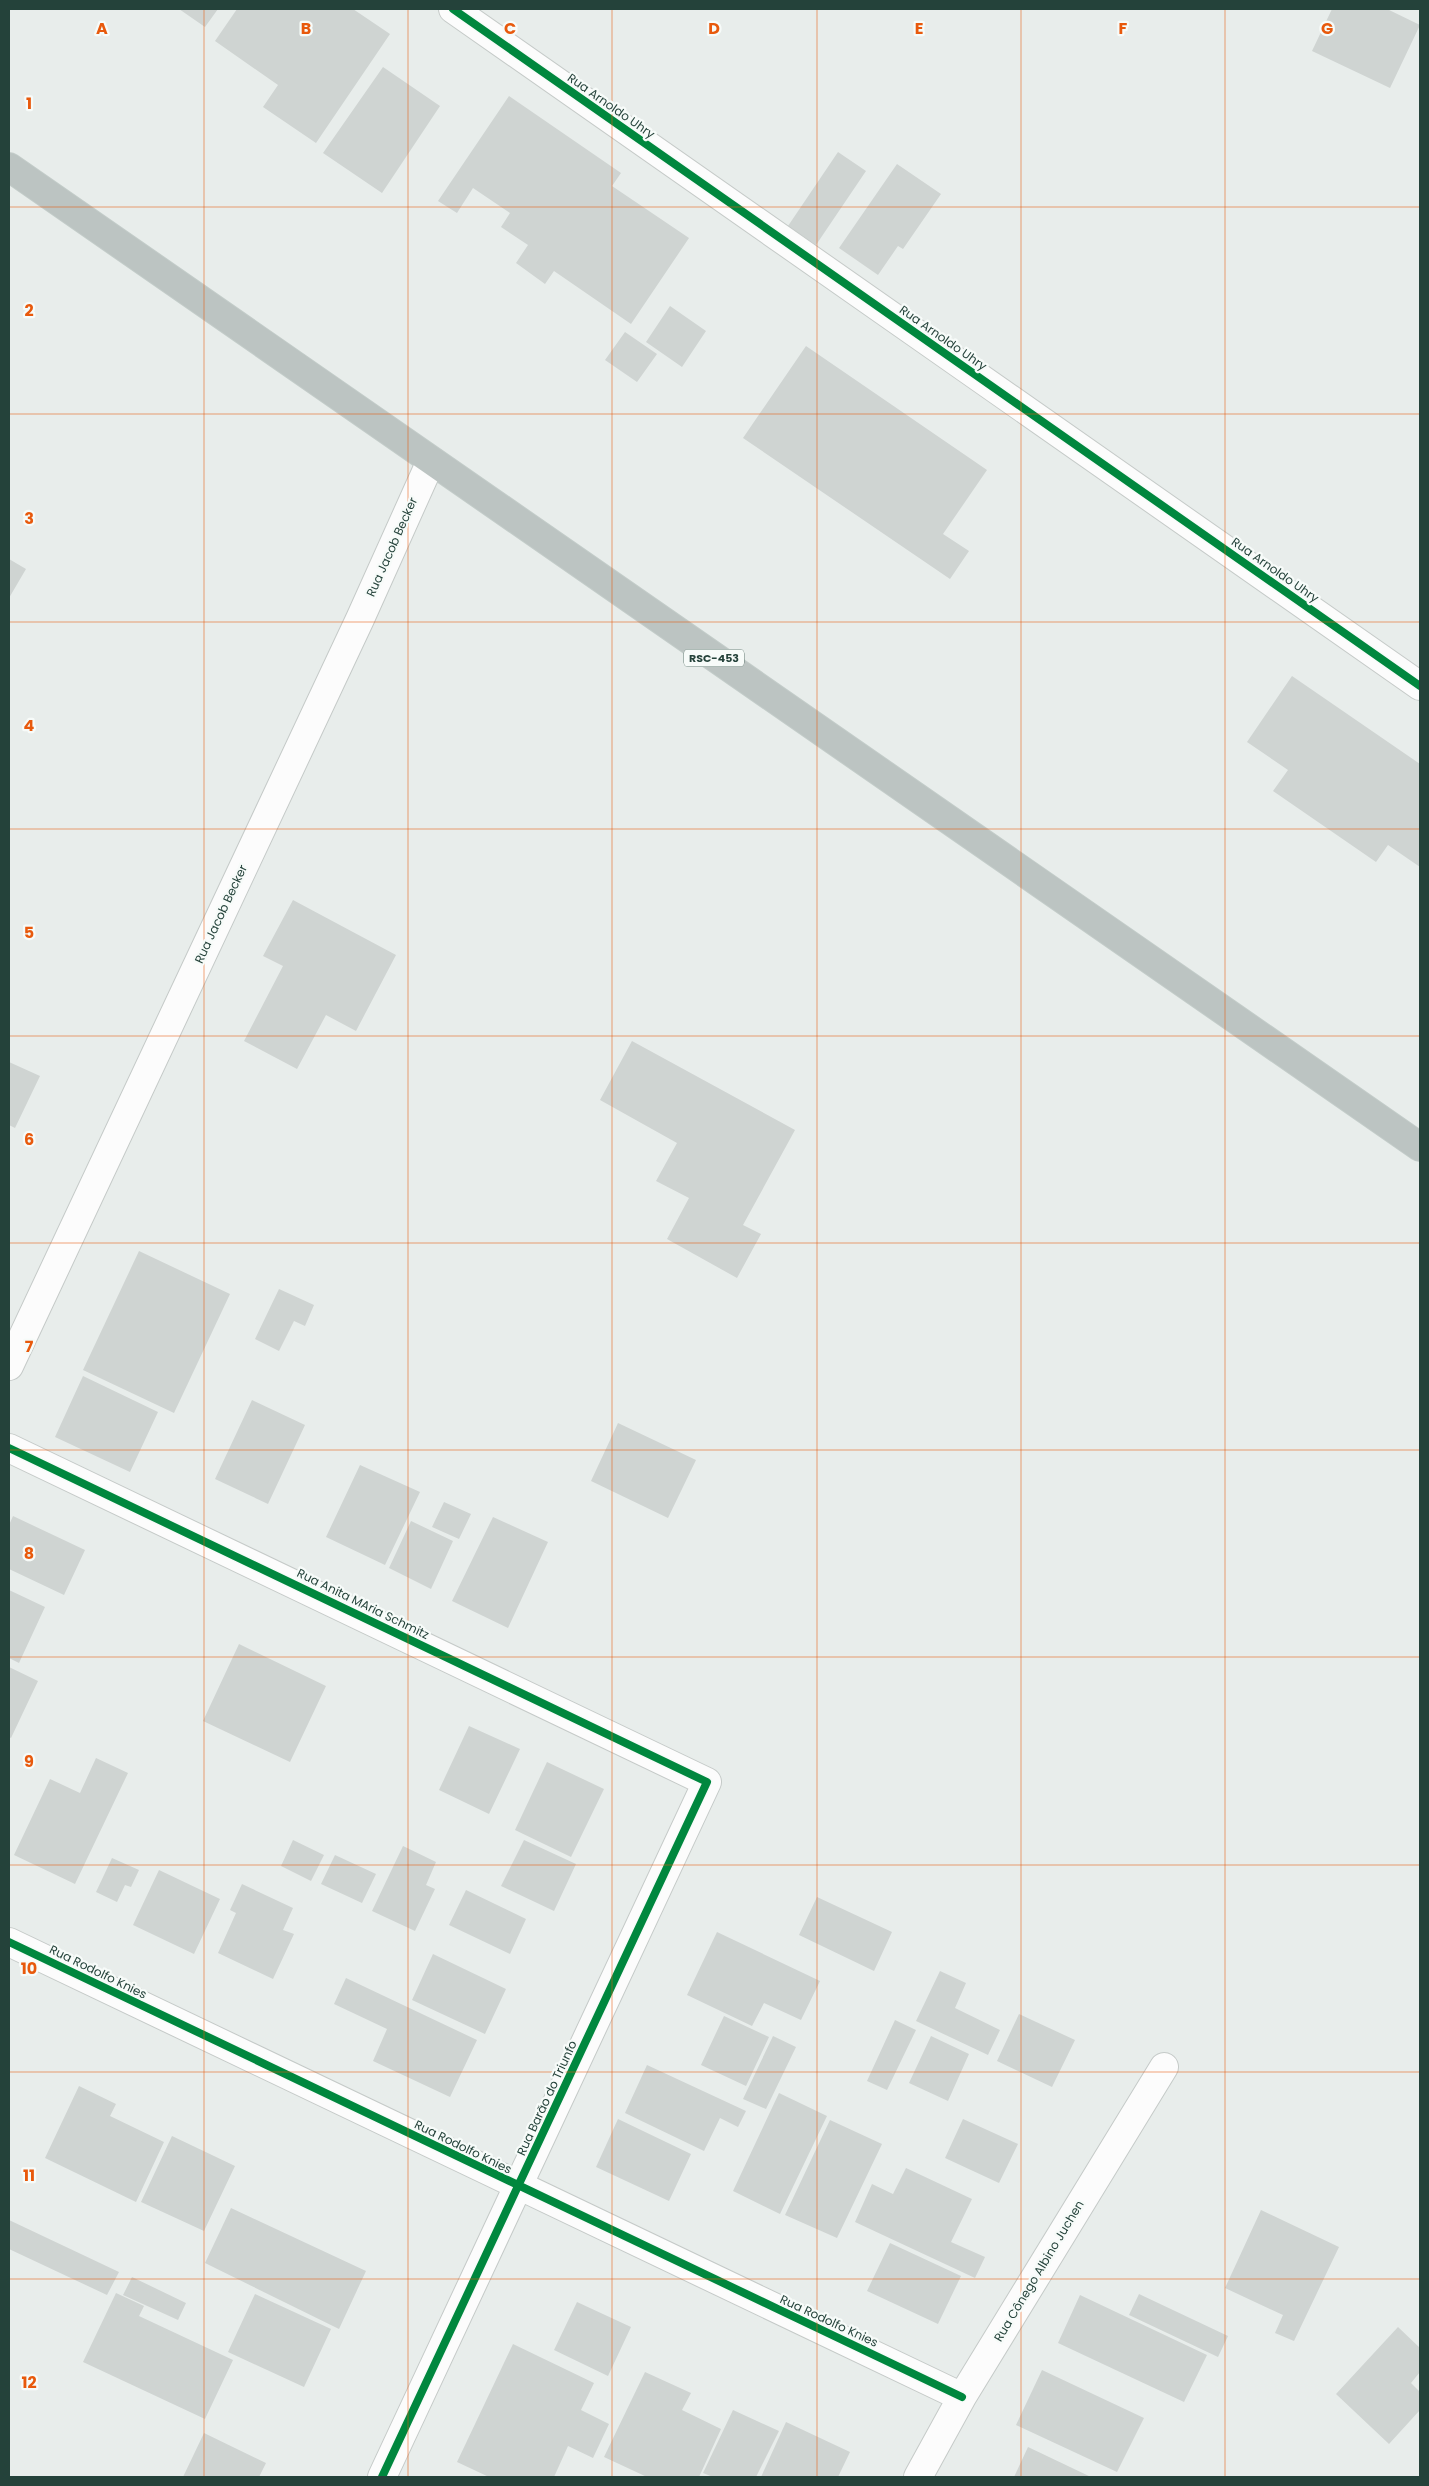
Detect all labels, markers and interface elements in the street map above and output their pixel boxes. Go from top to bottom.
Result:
text: A [96,17,108,40]
text: B [301,17,311,40]
text: C [504,17,516,40]
text: D [708,17,720,40]
text: E [915,17,923,40]
text: F [1119,17,1128,40]
text: G [1321,17,1333,40]
street label: Rua Arnoldo Uhry [564,69,659,142]
text: 1 [26,92,32,115]
text: 2 [24,299,34,322]
street label: Rua Arnoldo Uhry [896,301,991,374]
street label: Rua Jacob Becker [362,494,421,599]
text: 3 [24,507,34,530]
street label: Rua Arnoldo Uhry [1228,533,1323,606]
road number: RSC-453 [684,650,744,666]
text: 4 [24,714,35,737]
street label: Rua Jacob Becker [190,861,251,966]
text: 5 [24,921,34,944]
text: 6 [24,1128,34,1151]
text: 7 [25,1335,34,1358]
text: 8 [24,1542,34,1565]
street label: Rua Anita MAria Schmitz [294,1564,432,1643]
text: 9 [24,1750,34,1773]
street label: Rua Rodolfo Knies [47,1941,150,2003]
text: 10 [21,1957,37,1980]
street label: Rua Barão do Triunfo [512,2037,581,2158]
street label: Rua Rodolfo Knies [412,2116,515,2178]
text: 11 [23,2164,35,2187]
street label: Rua Cônego Albino Juchen [990,2197,1088,2345]
street label: Rua Rodolfo Knies [777,2290,881,2351]
text: 12 [21,2371,37,2394]

